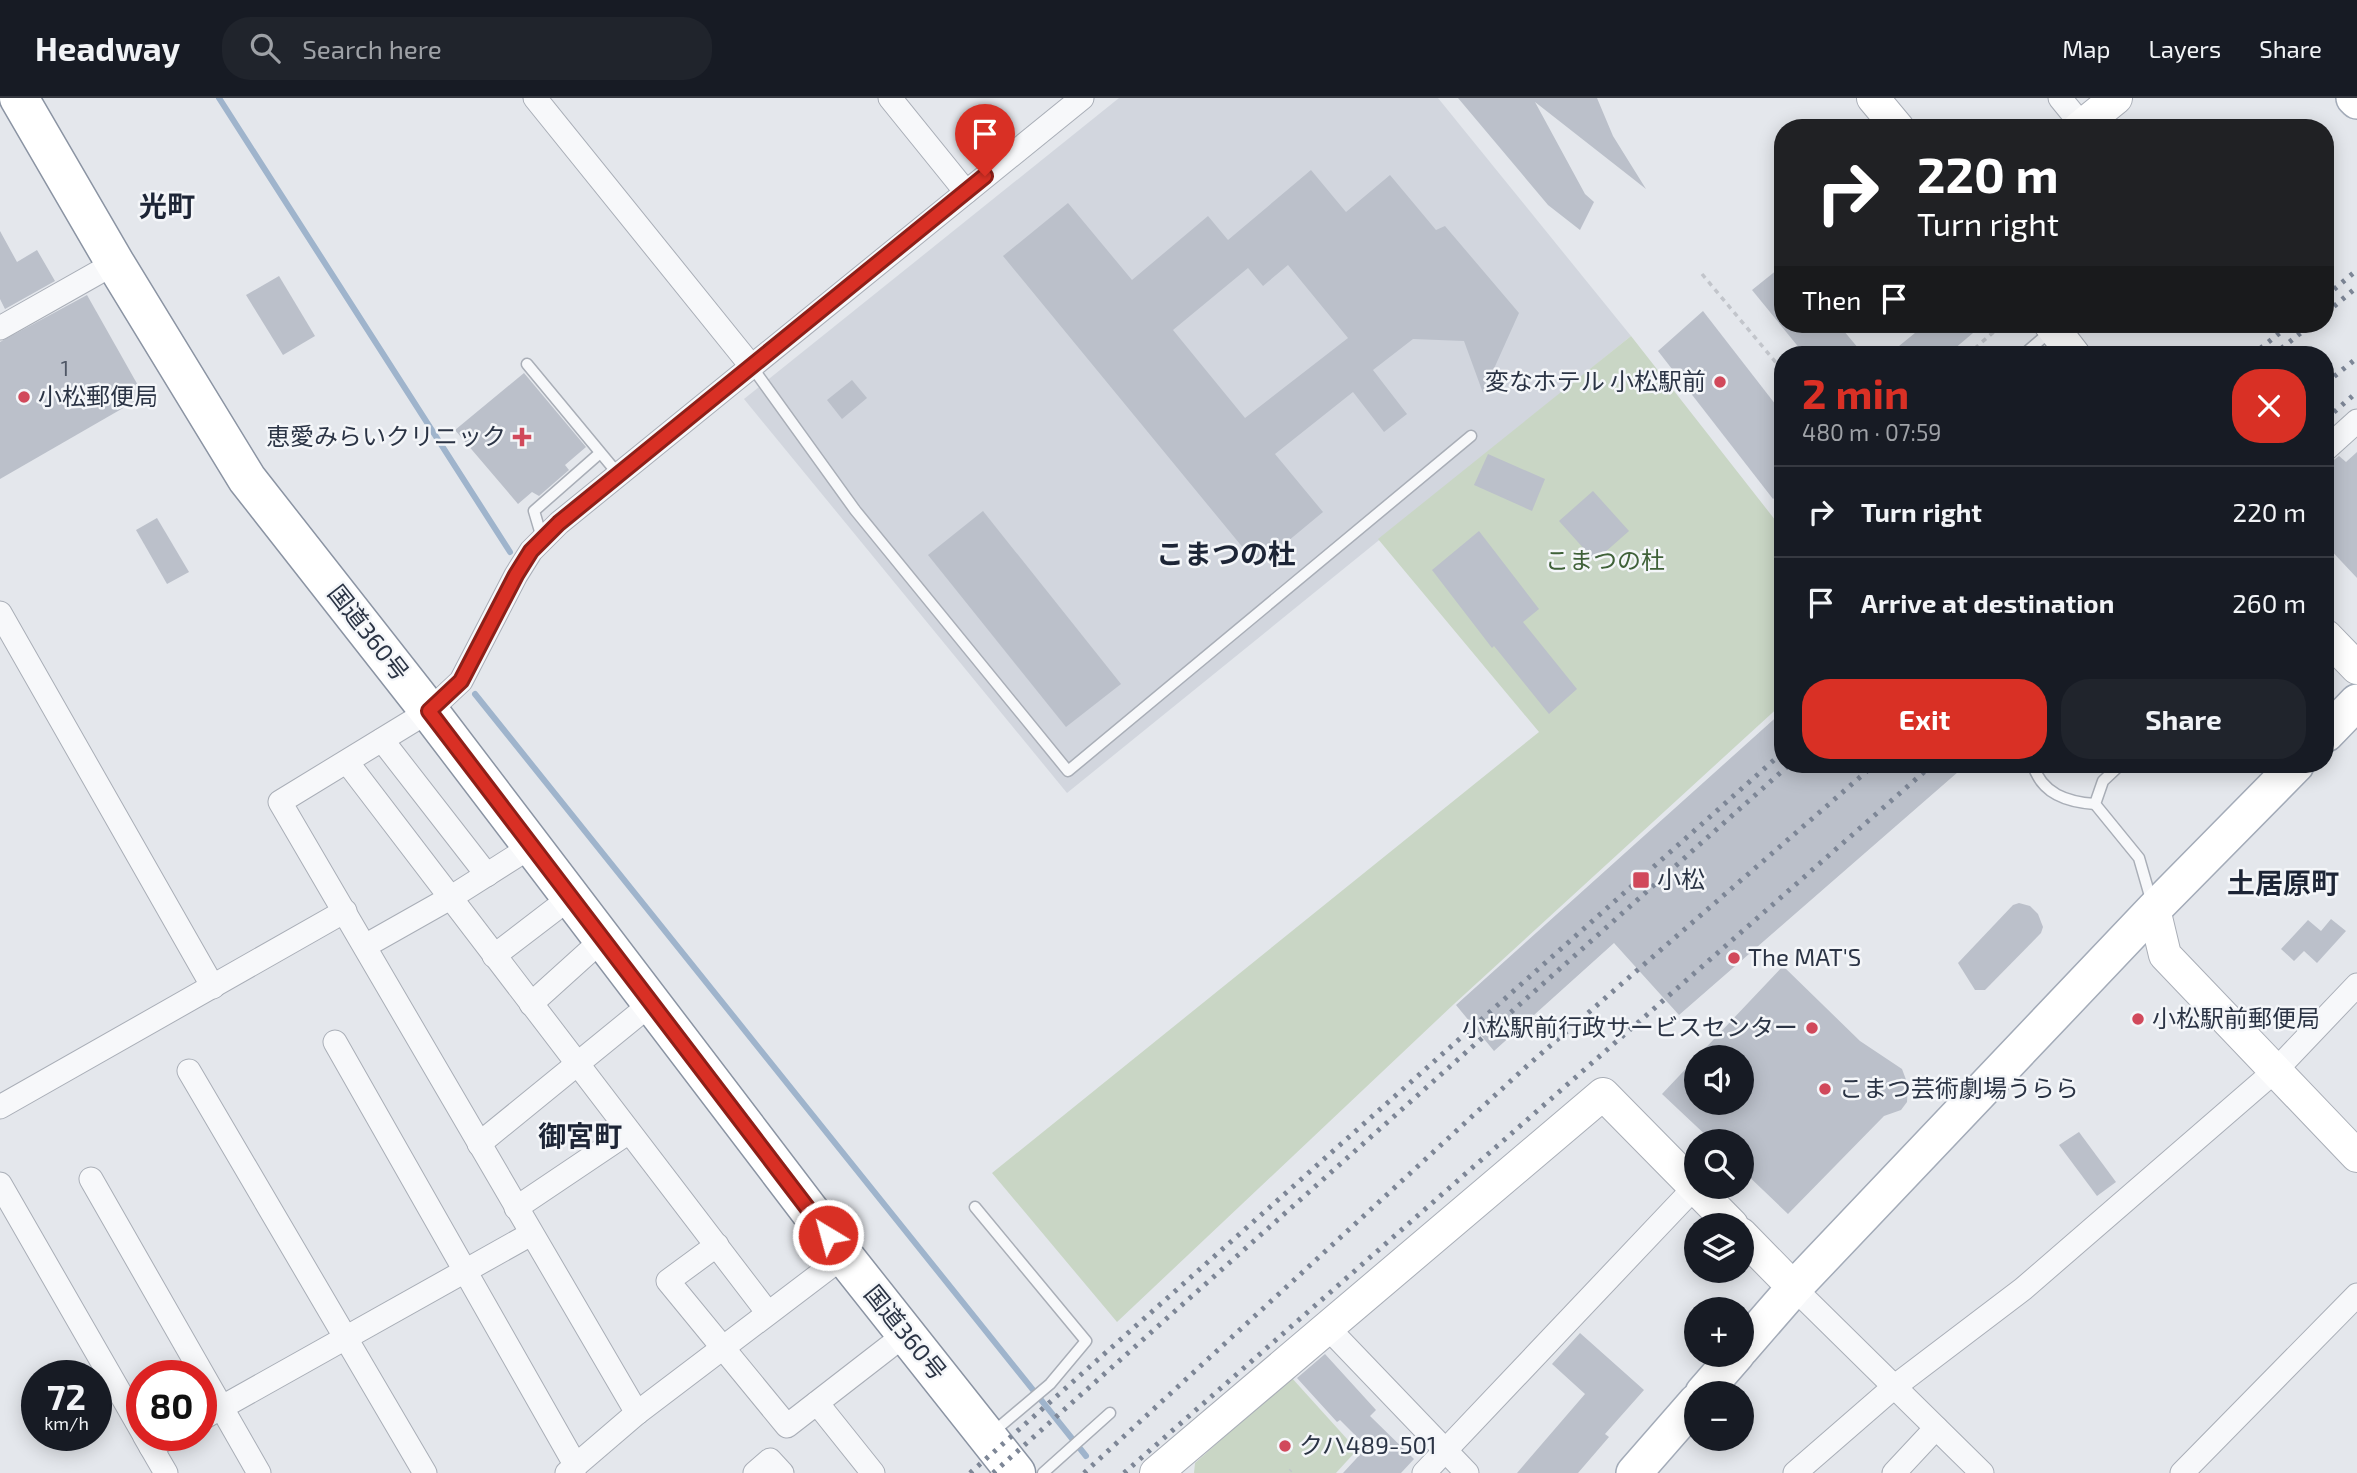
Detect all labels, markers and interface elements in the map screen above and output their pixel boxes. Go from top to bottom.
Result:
search box [222,17,712,80]
text: Headway [35,28,180,68]
icon: search [246,29,284,67]
text: Search here [302,33,442,64]
text: Map [2062,34,2110,63]
text: Layers [2148,34,2221,63]
text: Share [2259,34,2322,63]
pin [955,104,1015,176]
icon: arrive [966,115,1004,153]
text: 220 m [1917,144,2059,203]
icon: right [1802,147,1893,238]
district label: 光町 [139,188,195,222]
text: Turn right [1917,204,2059,242]
icon: arrive [1875,280,1913,318]
text: Then [1802,284,1861,315]
house number: 1 [61,355,69,380]
place label: 変なホテル 小松駅前 [1485,366,1706,395]
text: 2 min [1802,367,1909,417]
button: close [2232,369,2306,443]
marker: 変なホテル 小松駅前 [1712,374,1728,390]
place label: 小松郵便局 [38,381,158,410]
marker: 小松郵便局 [16,389,32,405]
text: 480 m · 07:59 [1802,418,1942,446]
place label: 恵愛みらいクリニック [266,421,506,450]
marker: 恵愛みらいクリニック [512,427,532,447]
icon: right [1802,493,1840,531]
text: Turn right [1861,496,1982,527]
text: 220 m [2233,496,2306,527]
district label: こまつの杜 [1156,536,1296,570]
park label: こまつの杜 [1545,545,1665,574]
street label: 国道360号 [323,578,416,686]
icon: arrive [1802,584,1840,622]
text: Arrive at destination [1861,587,2114,618]
text: 260 m [2232,587,2306,618]
button: Exit [1802,679,2047,759]
button: Share [2061,679,2306,759]
place label: 小松 [1657,864,1705,893]
district label: 土居原町 [2227,865,2339,899]
marker: 小松 [1631,870,1651,890]
place label: The MAT'S [1748,942,1861,971]
marker: The MAT'S [1726,950,1742,966]
place label: 小松駅前郵便局 [2152,1003,2320,1032]
marker: 小松駅前郵便局 [2130,1011,2146,1027]
place label: 小松駅前行政サービスセンター [1462,1012,1798,1041]
marker: 小松駅前行政サービスセンター [1804,1020,1820,1036]
map controls [1684,1045,1754,1451]
button: sound [1684,1045,1754,1115]
place label: こまつ芸術劇場うらら [1839,1073,2079,1102]
marker: こまつ芸術劇場うらら [1817,1081,1833,1097]
district label: 御宮町 [538,1118,622,1152]
button: search [1684,1129,1754,1199]
position arrow [791,1198,865,1272]
button: layers [1684,1213,1754,1283]
street label: 国道360号 [859,1279,953,1385]
button: + [1684,1297,1754,1367]
speed limit sign: 80 [126,1360,217,1451]
text: 72 [47,1375,86,1417]
button: − [1684,1381,1754,1451]
text: km/h [44,1412,89,1434]
place label: クハ489-501 [1299,1430,1437,1459]
marker: クハ489-501 [1277,1438,1293,1454]

